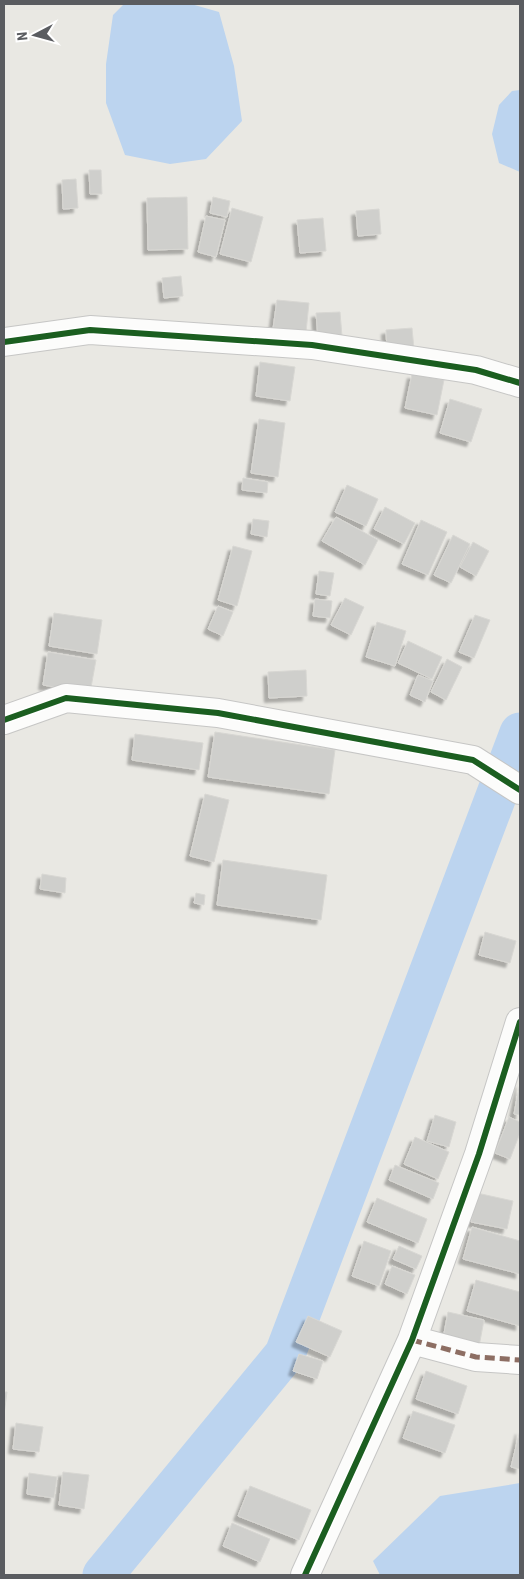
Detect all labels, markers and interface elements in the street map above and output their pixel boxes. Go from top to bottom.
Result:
north arrow [10,10,60,60]
text: N [14,31,30,41]

